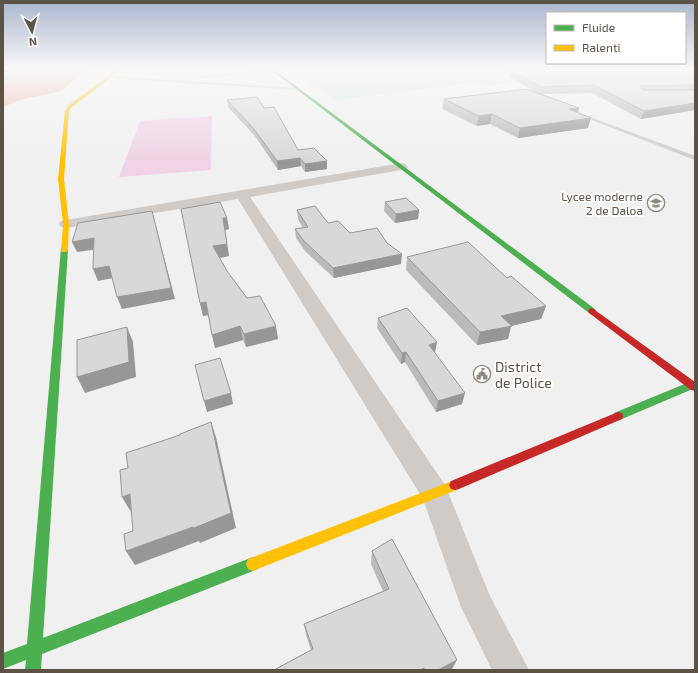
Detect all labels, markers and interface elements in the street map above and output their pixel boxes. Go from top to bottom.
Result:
north arrow [12,12,52,52]
legend [546,12,686,64]
text: Fluide [582,20,615,34]
text: N [28,36,38,49]
text: Ralenti [582,40,621,54]
place label: Lycee moderne 2 de Daloa [561,189,643,217]
school or university icon: Lycee moderne 2 de Daloa [646,193,666,213]
place label: District de Police [495,358,552,391]
public building icon: District de Police [472,364,492,384]

